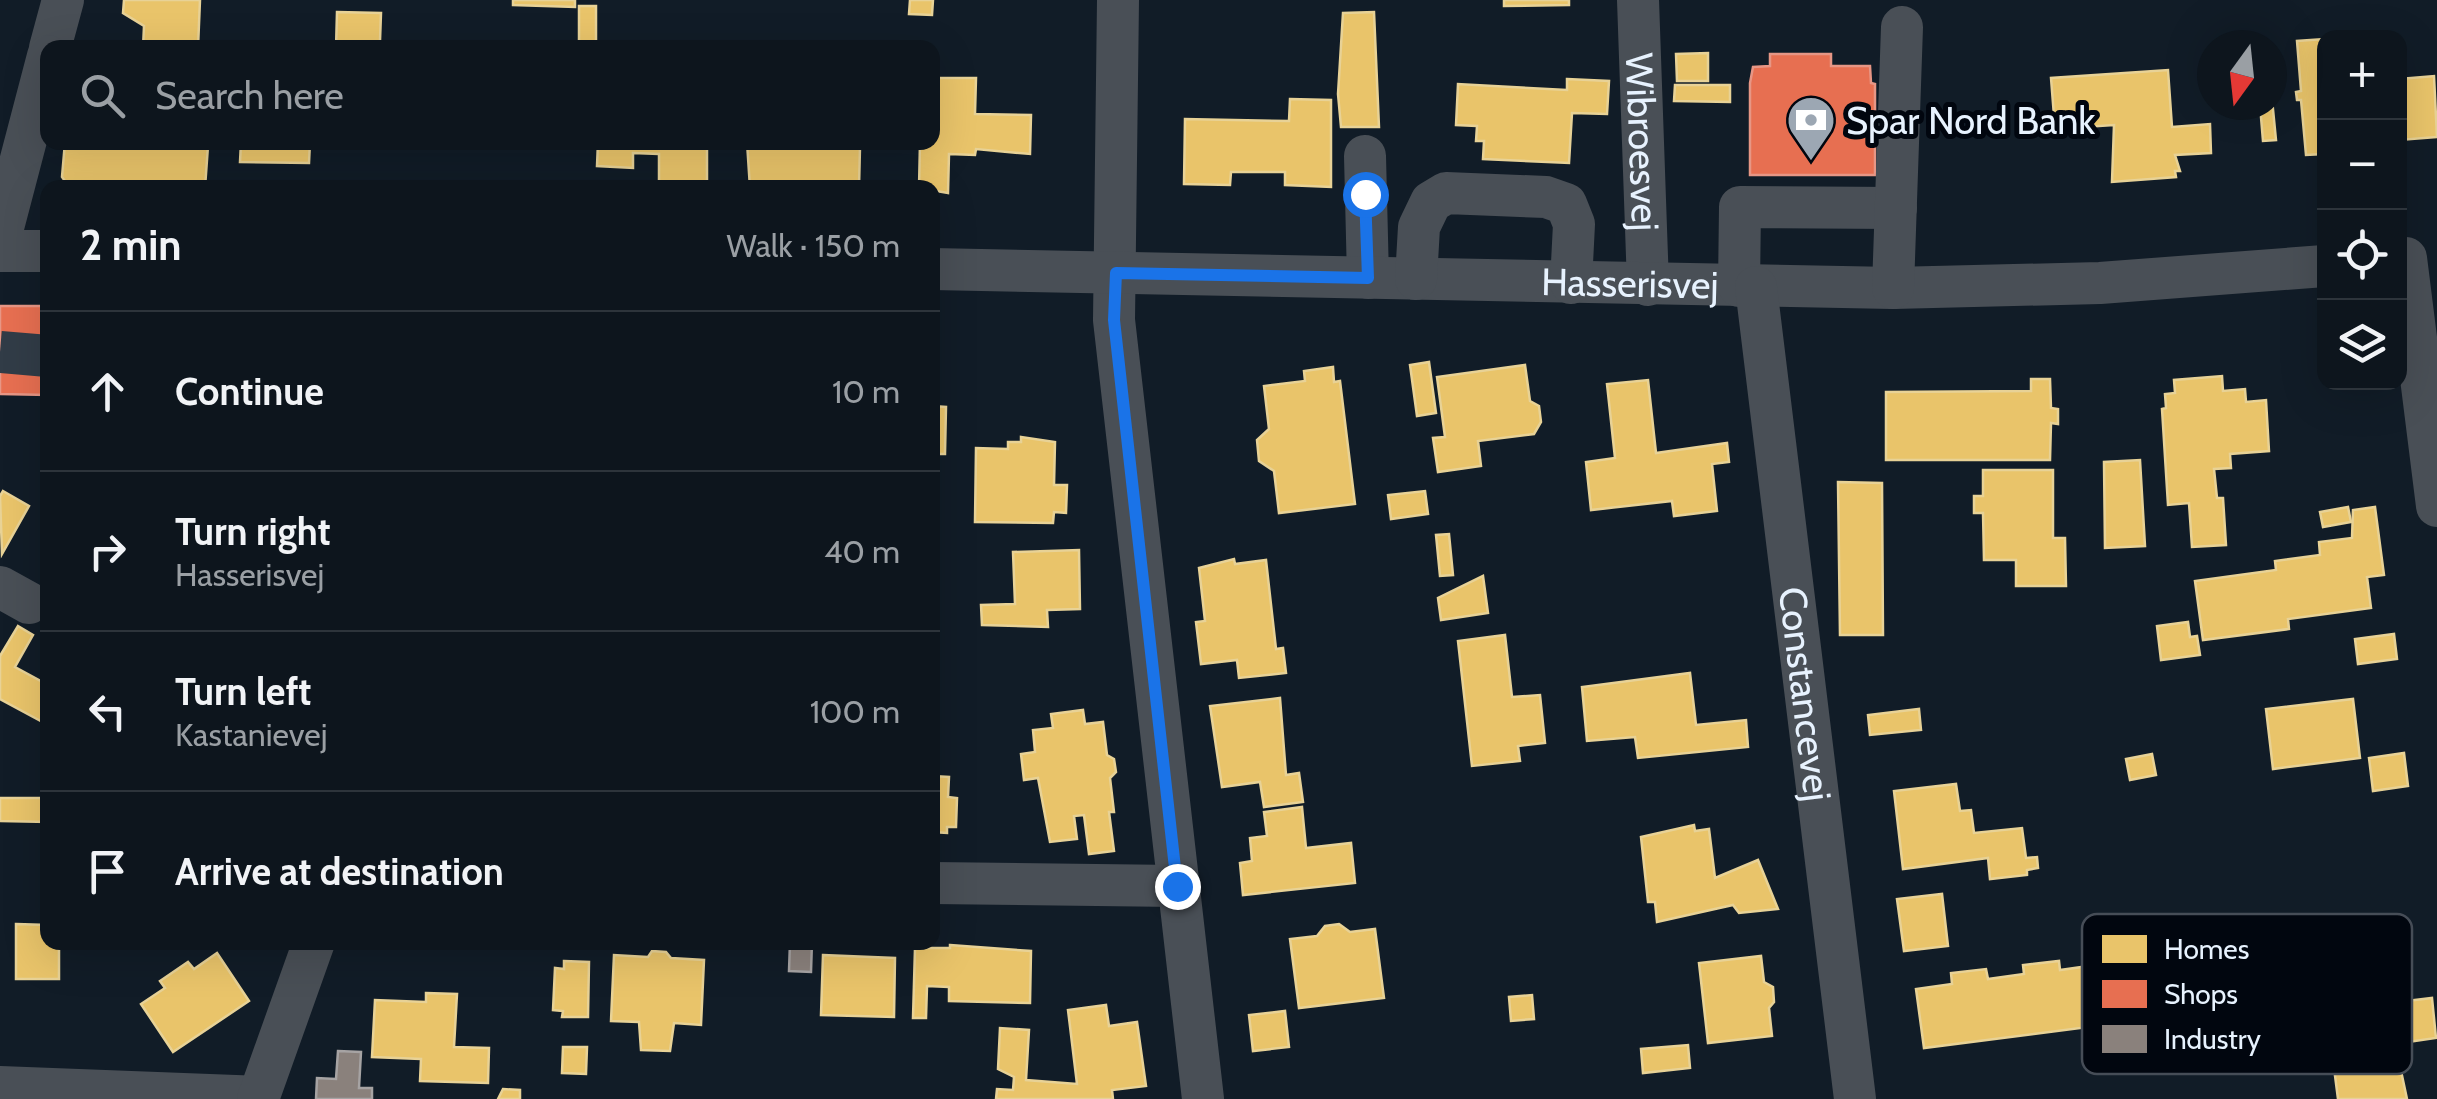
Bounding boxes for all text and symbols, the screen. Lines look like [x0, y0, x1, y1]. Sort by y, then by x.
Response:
north arrow [2197, 30, 2287, 120]
map controls [2317, 30, 2407, 390]
button: + [2317, 30, 2407, 120]
search box [40, 40, 940, 150]
street label: Wibroesvej [1616, 52, 1670, 232]
icon: search [75, 68, 130, 123]
text: Search here [155, 72, 344, 119]
bank icon: Spar Nord Bank [1785, 94, 1837, 162]
place label: Spar Nord Bank [1846, 97, 2095, 144]
button: − [2317, 120, 2407, 210]
route start [1343, 172, 1389, 218]
button: locate [2317, 210, 2407, 300]
text: 2 min [80, 219, 181, 271]
text: Walk · 150 m [726, 226, 900, 265]
street label: Hasserisvej [1541, 258, 1719, 308]
button: layers [2317, 300, 2407, 390]
icon: ahead [80, 364, 135, 419]
text: Continue [175, 368, 324, 415]
text: 10 m [832, 372, 900, 411]
text: Turn right [175, 508, 331, 555]
icon: right [80, 524, 135, 579]
text: 40 m [824, 532, 900, 571]
text: Hasserisvej [175, 555, 324, 594]
street label: Constancevej [1769, 584, 1842, 804]
text: Turn left [175, 668, 311, 715]
icon: left [80, 684, 135, 739]
text: 100 m [810, 692, 900, 731]
text: Kastanievej [175, 715, 327, 754]
icon: arrive [80, 844, 135, 899]
text: Arrive at destination [175, 848, 504, 895]
route end [1155, 864, 1201, 910]
legend [2082, 914, 2412, 1074]
text: Homes [2164, 932, 2249, 966]
text: Shops [2164, 977, 2238, 1011]
text: Industry [2164, 1022, 2261, 1056]

